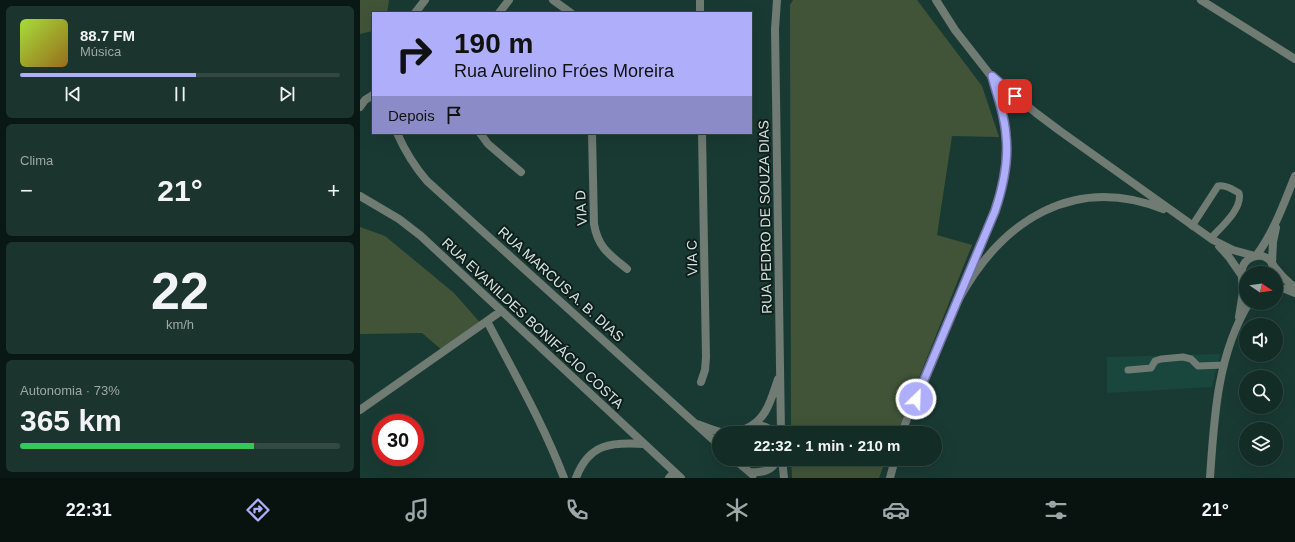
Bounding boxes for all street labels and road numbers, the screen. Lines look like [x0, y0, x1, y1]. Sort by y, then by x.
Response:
street label: RUA PEDRO DE SOUZA DIAS [755, 120, 775, 314]
street label: VIA D [572, 190, 590, 226]
street label: RUA MARCUS A. B. DIAS [495, 223, 627, 345]
street label: RUA EVANILDES BONIFÁCIO COSTA [439, 235, 628, 412]
street label: VIA C [684, 240, 700, 276]

